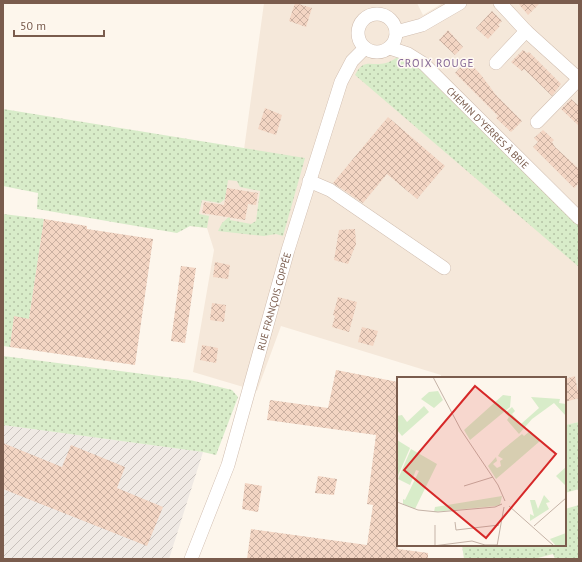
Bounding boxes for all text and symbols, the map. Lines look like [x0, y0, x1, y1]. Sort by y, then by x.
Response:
scale bar [14, 12, 104, 38]
text: 50 m [20, 18, 46, 33]
district label: CROIX ROUGE [398, 56, 474, 70]
street label: CHEMIN D'YERRES À BRIE [444, 84, 532, 172]
street label: RUE FRANÇOIS COPPÉE [254, 251, 294, 352]
inset map [397, 377, 566, 546]

